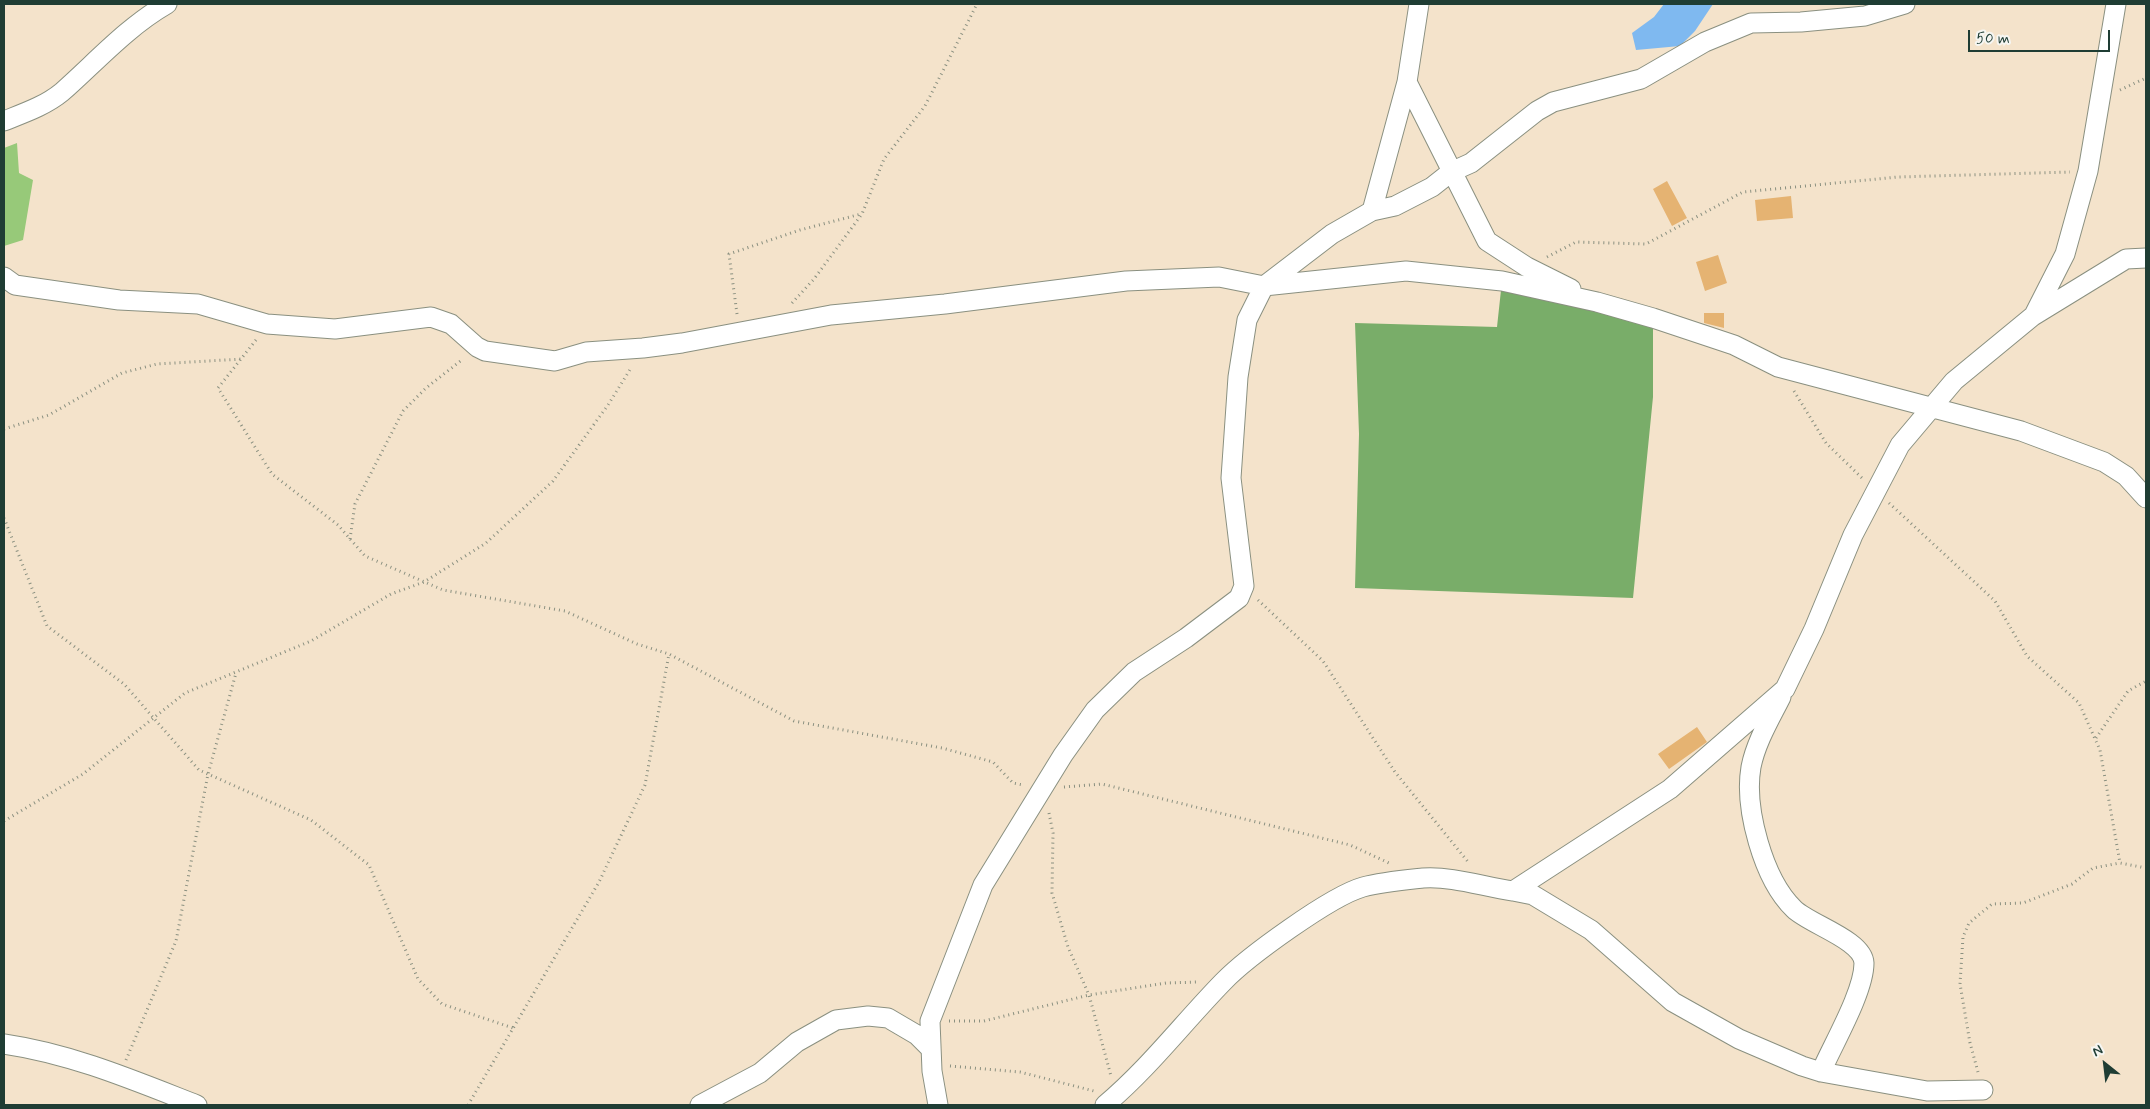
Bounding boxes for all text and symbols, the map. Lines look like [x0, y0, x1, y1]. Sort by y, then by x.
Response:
scale bar [1970, 20, 2112, 52]
text: 50 m [1976, 29, 2010, 49]
north arrow [2080, 1039, 2130, 1089]
text: N [2089, 1041, 2106, 1061]

